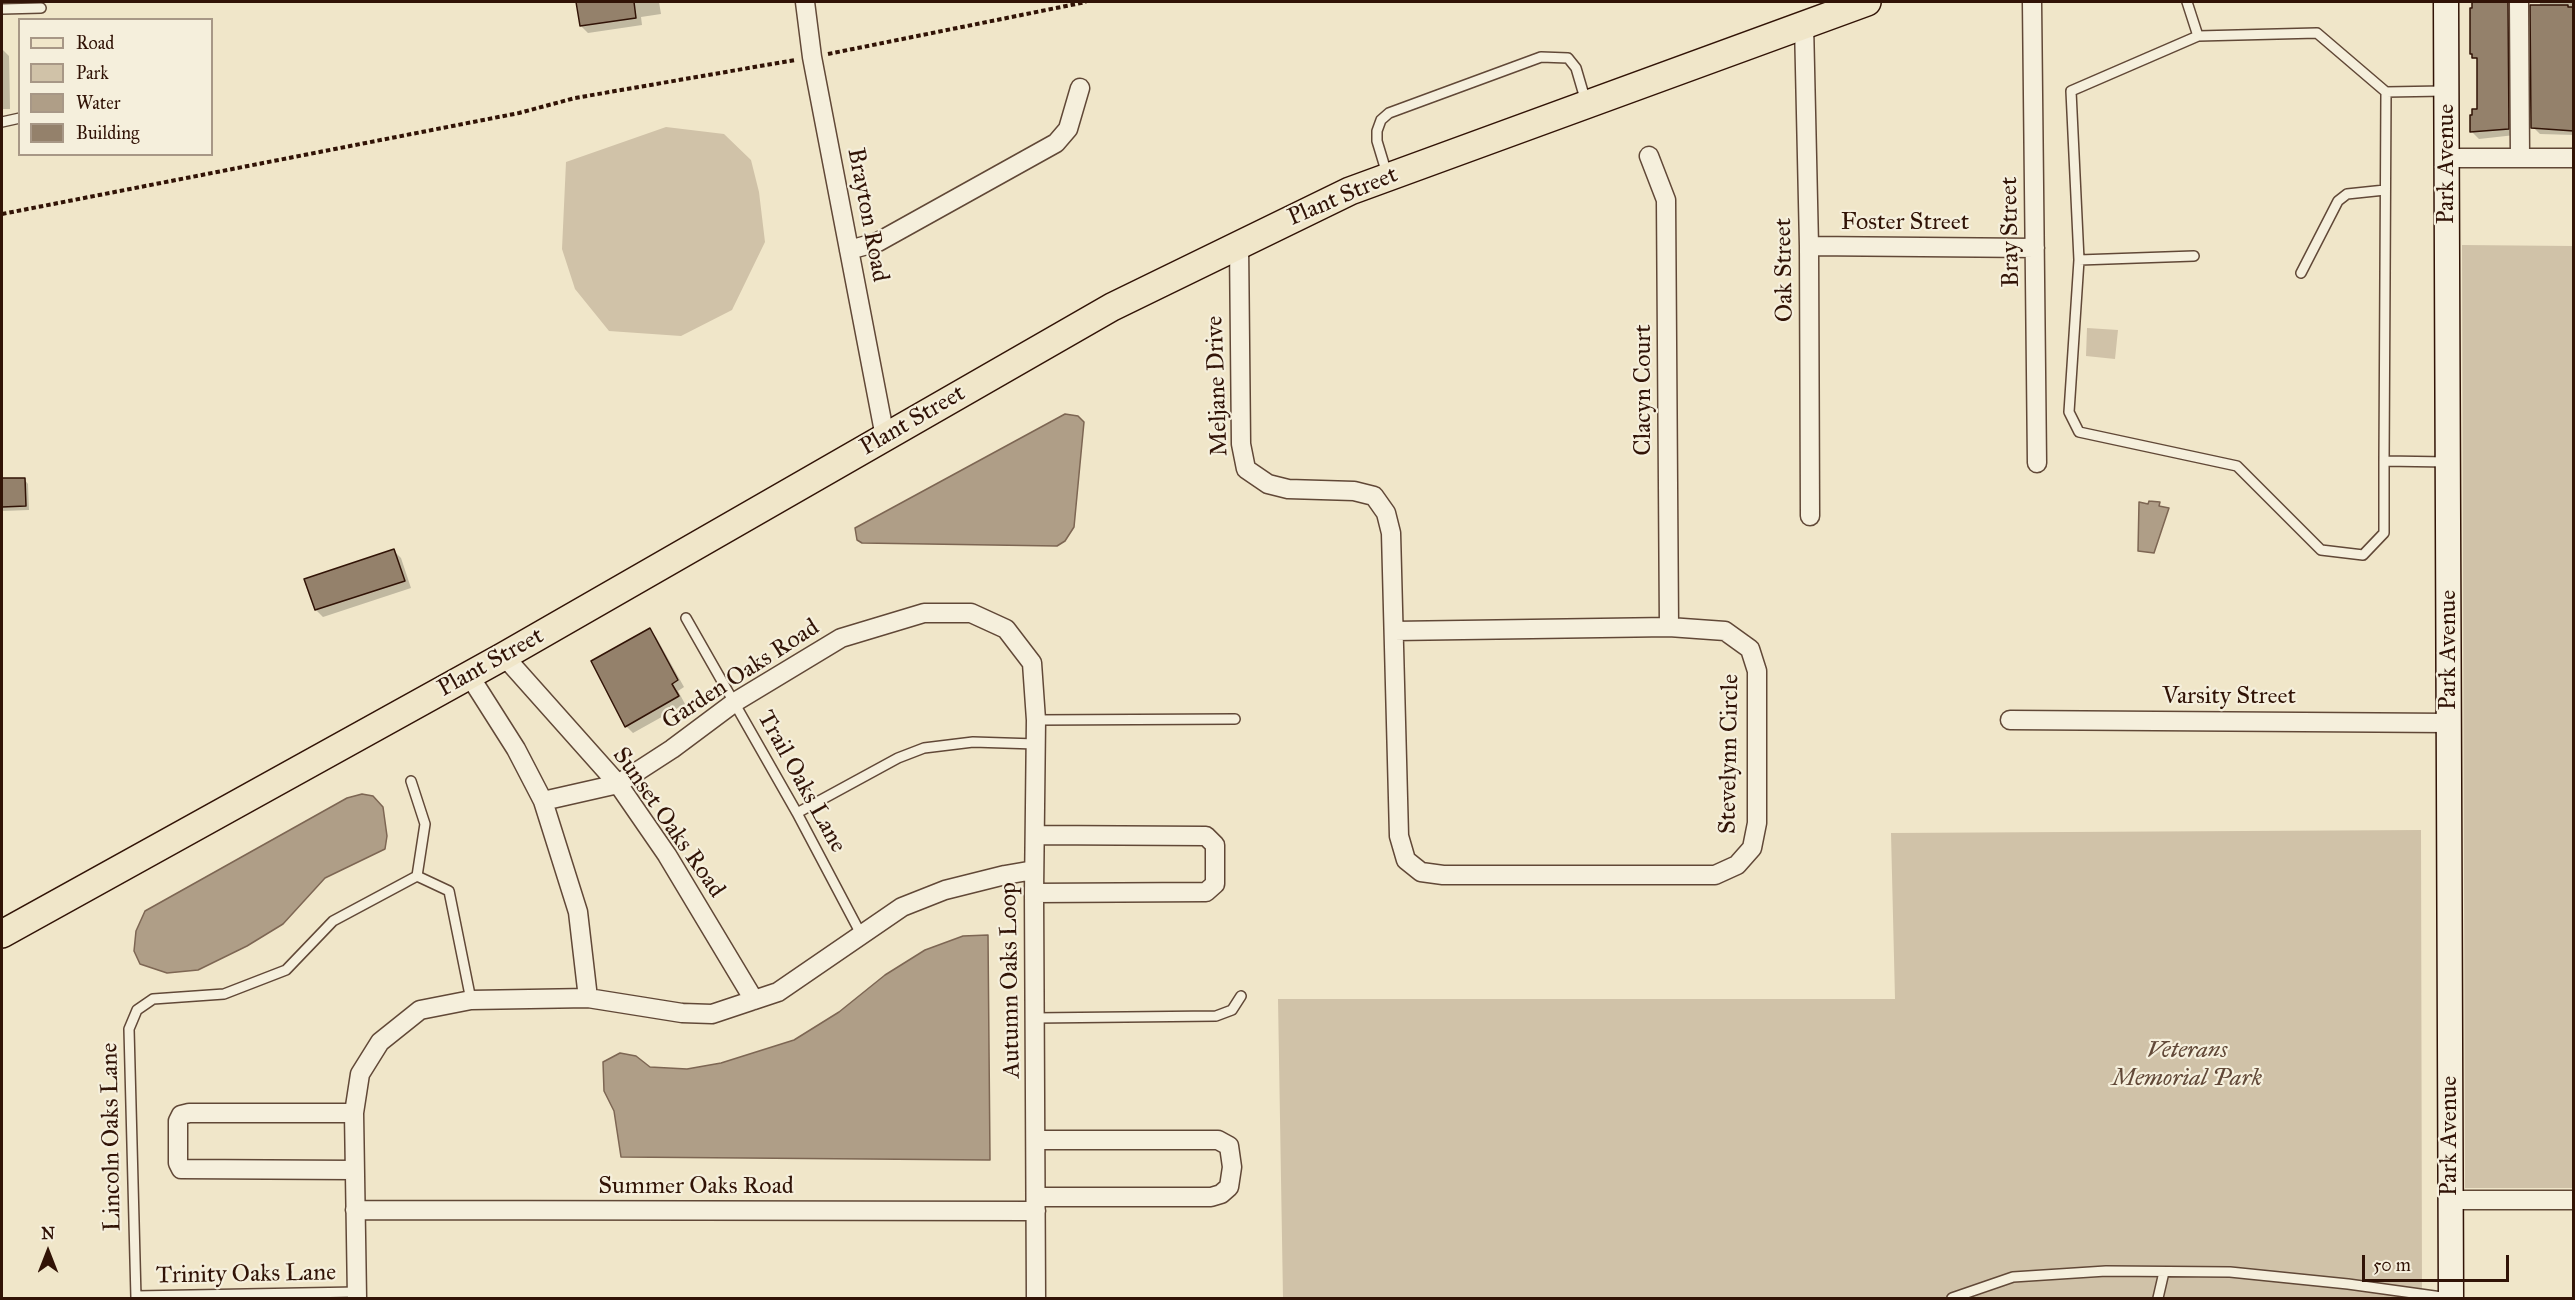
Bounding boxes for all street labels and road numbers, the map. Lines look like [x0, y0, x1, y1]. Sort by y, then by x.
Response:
street label: Park Avenue [2433, 104, 2461, 224]
street label: Brayton Road [840, 146, 894, 284]
street label: Plant Street [1284, 161, 1402, 233]
street label: Bray Street [1996, 176, 2026, 288]
street label: Foster Street [1841, 209, 1969, 237]
street label: Oak Street [1770, 218, 1800, 322]
street label: Meljane Drive [1201, 315, 1235, 457]
street label: Clacyn Court [1630, 324, 1658, 456]
street label: Plant Street [855, 379, 971, 463]
street label: Park Avenue [2435, 590, 2463, 710]
street label: Garden Oaks Road [657, 614, 825, 736]
street label: Plant Street [433, 622, 549, 704]
street label: Stevelynn Circle [1714, 674, 1746, 834]
street label: Varsity Street [2162, 683, 2296, 711]
street label: Trail Oaks Lane [750, 706, 852, 858]
street label: Sunset Oaks Road [606, 742, 730, 904]
street label: Autumn Oaks Loop [995, 882, 1027, 1078]
street label: Lincoln Oaks Lane [96, 1042, 128, 1232]
street label: Park Avenue [2436, 1076, 2464, 1196]
street label: Summer Oaks Road [598, 1173, 794, 1201]
street label: Trinity Oaks Lane [156, 1259, 336, 1291]

